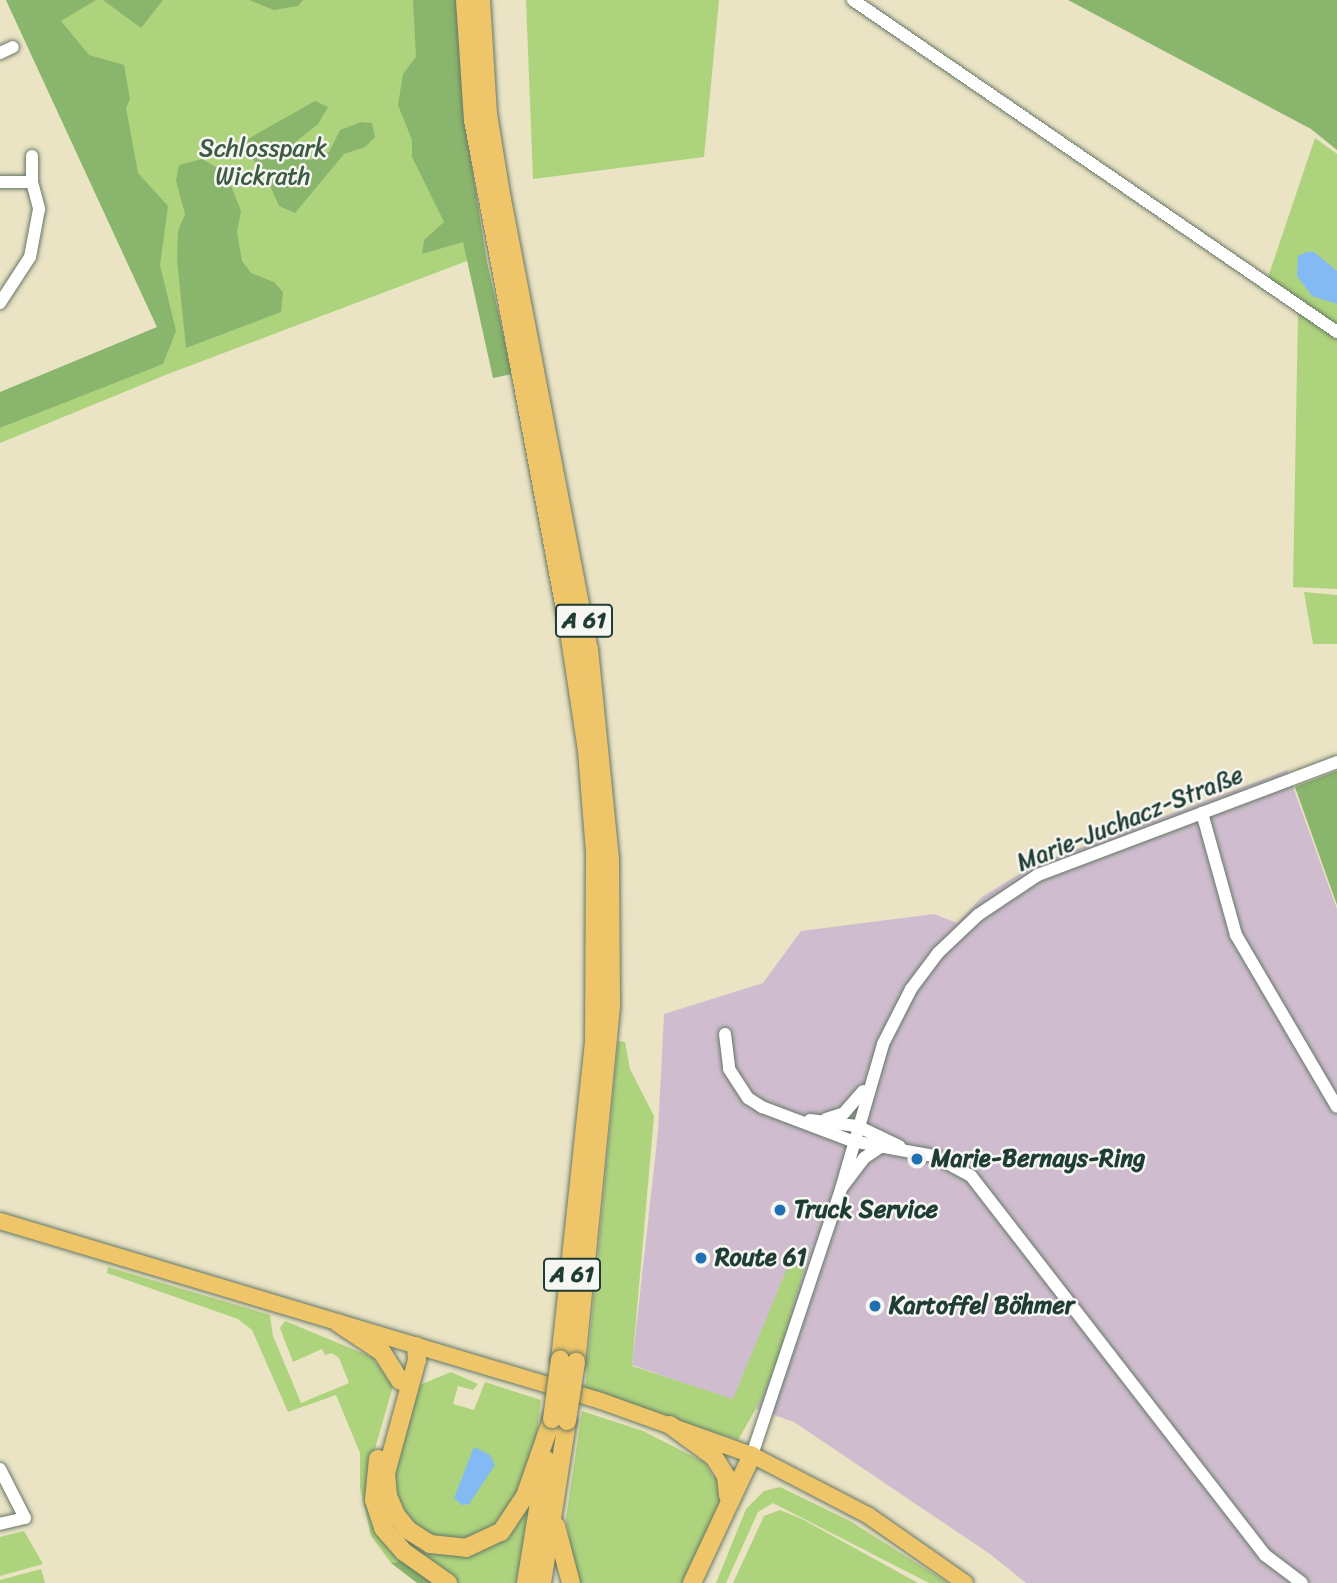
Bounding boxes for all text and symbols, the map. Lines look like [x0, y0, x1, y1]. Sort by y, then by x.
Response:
park label: Schlosspark Wickrath [199, 135, 327, 191]
road number: A 61 [554, 601, 614, 640]
street label: Marie-Juchacz-Straße [1013, 760, 1247, 878]
place label: Marie-Bernays-Ring [931, 1145, 1145, 1173]
marker: Marie-Bernays-Ring [909, 1151, 925, 1167]
place label: Truck Service [794, 1196, 937, 1224]
marker: Truck Service [772, 1202, 788, 1218]
place label: Route 61 [715, 1244, 807, 1272]
marker: Route 61 [693, 1250, 709, 1266]
road number: A 61 [542, 1256, 602, 1294]
place label: Kartoffel Böhmer [889, 1292, 1075, 1320]
marker: Kartoffel Böhmer [867, 1298, 883, 1314]

